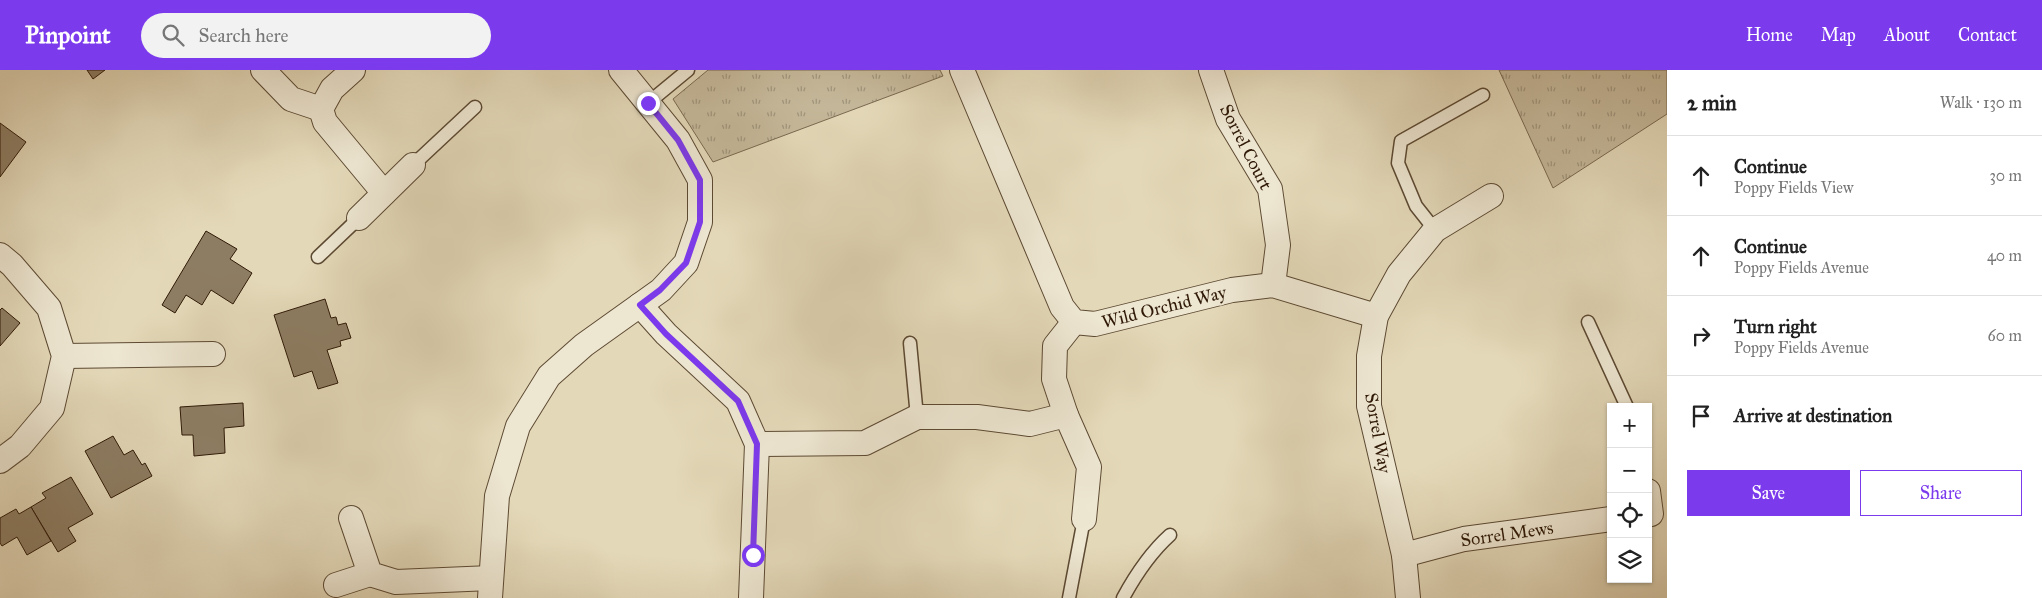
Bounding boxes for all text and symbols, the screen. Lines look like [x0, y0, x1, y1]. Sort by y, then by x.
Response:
search box [141, 13, 491, 58]
text: Pinpoint [25, 20, 111, 50]
icon: search [159, 21, 187, 49]
text: Search here [199, 24, 289, 47]
text: Home [1746, 24, 1793, 46]
text: Map [1821, 24, 1856, 46]
text: About [1884, 24, 1930, 46]
text: Contact [1958, 24, 2017, 46]
text: 2 min [1687, 90, 1737, 116]
route end [637, 92, 660, 115]
text: Walk · 130 m [1940, 93, 2022, 112]
street label: Sorrel Court [1215, 100, 1277, 194]
text: Continue [1734, 155, 1807, 178]
icon: ahead [1687, 162, 1715, 190]
text: 30 m [1989, 166, 2022, 185]
text: Poppy Fields View [1734, 178, 1853, 197]
text: Continue [1734, 235, 1807, 258]
icon: ahead [1687, 242, 1715, 270]
text: 40 m [1987, 246, 2022, 265]
text: Poppy Fields Avenue [1734, 258, 1869, 277]
street label: Wild Orchid Way [1099, 281, 1229, 333]
text: Turn right [1734, 315, 1817, 338]
icon: right [1687, 322, 1715, 350]
text: 60 m [1988, 326, 2022, 345]
text: Poppy Fields Avenue [1734, 338, 1869, 357]
street label: Sorrel Way [1360, 391, 1396, 475]
icon: arrive [1687, 402, 1715, 430]
map controls [1607, 403, 1652, 583]
button: + [1607, 403, 1652, 448]
text: Arrive at destination [1734, 404, 1892, 427]
button: − [1607, 448, 1652, 493]
button: Save [1687, 470, 1850, 516]
button: Share [1860, 470, 2022, 516]
button: locate [1607, 493, 1652, 538]
street label: Sorrel Mews [1459, 517, 1555, 551]
button: layers [1607, 538, 1652, 583]
route start [742, 544, 765, 567]

